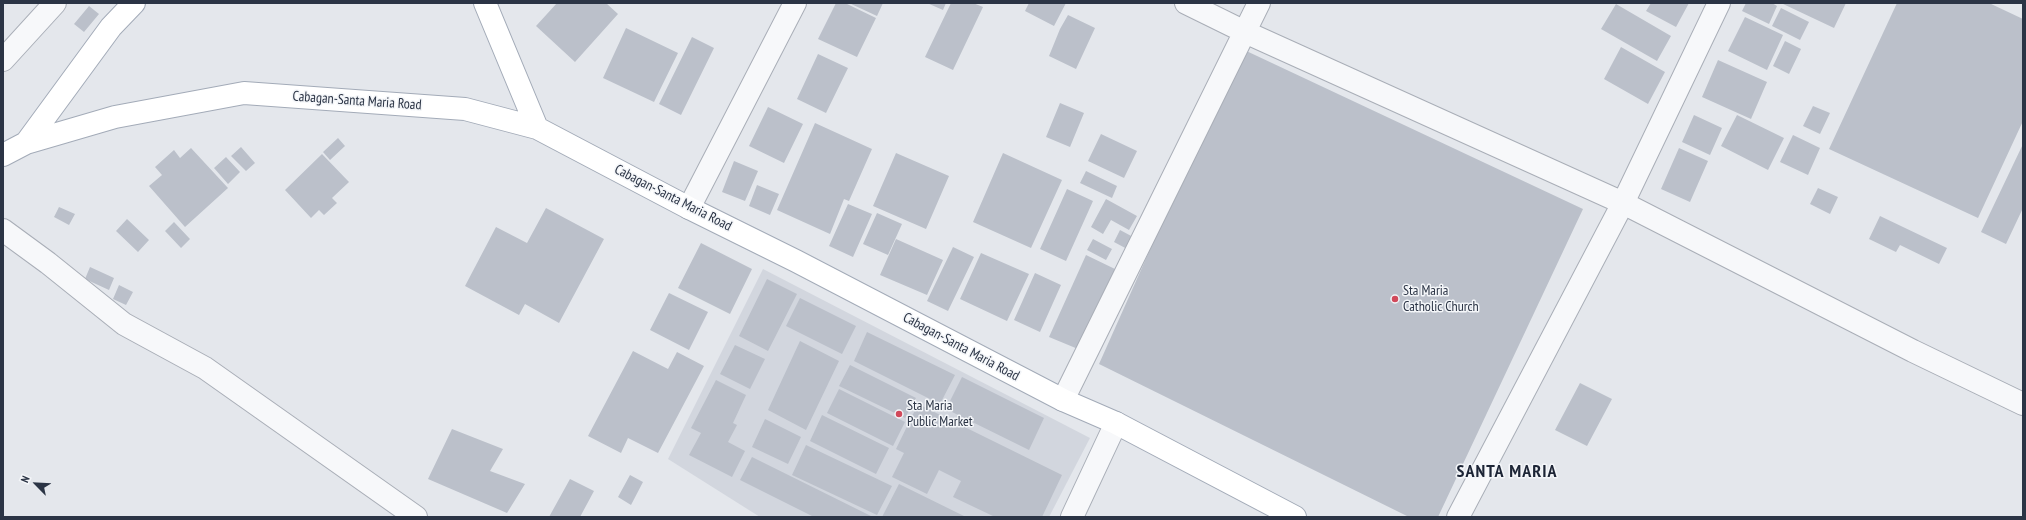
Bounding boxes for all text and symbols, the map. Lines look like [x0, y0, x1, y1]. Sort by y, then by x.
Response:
street label: Cabagan-Santa Maria Road [292, 88, 422, 114]
street label: Cabagan-Santa Maria Road [612, 161, 734, 235]
place label: Sta Maria Catholic Church [1403, 283, 1479, 316]
marker: Sta Maria Catholic Church [1390, 294, 1400, 304]
street label: Cabagan-Santa Maria Road [900, 309, 1022, 385]
place label: Sta Maria Public Market [907, 398, 973, 430]
marker: Sta Maria Public Market [894, 409, 904, 419]
district label: SANTA MARIA [1456, 461, 1558, 483]
north arrow [16, 464, 56, 504]
text: N [17, 474, 33, 485]

